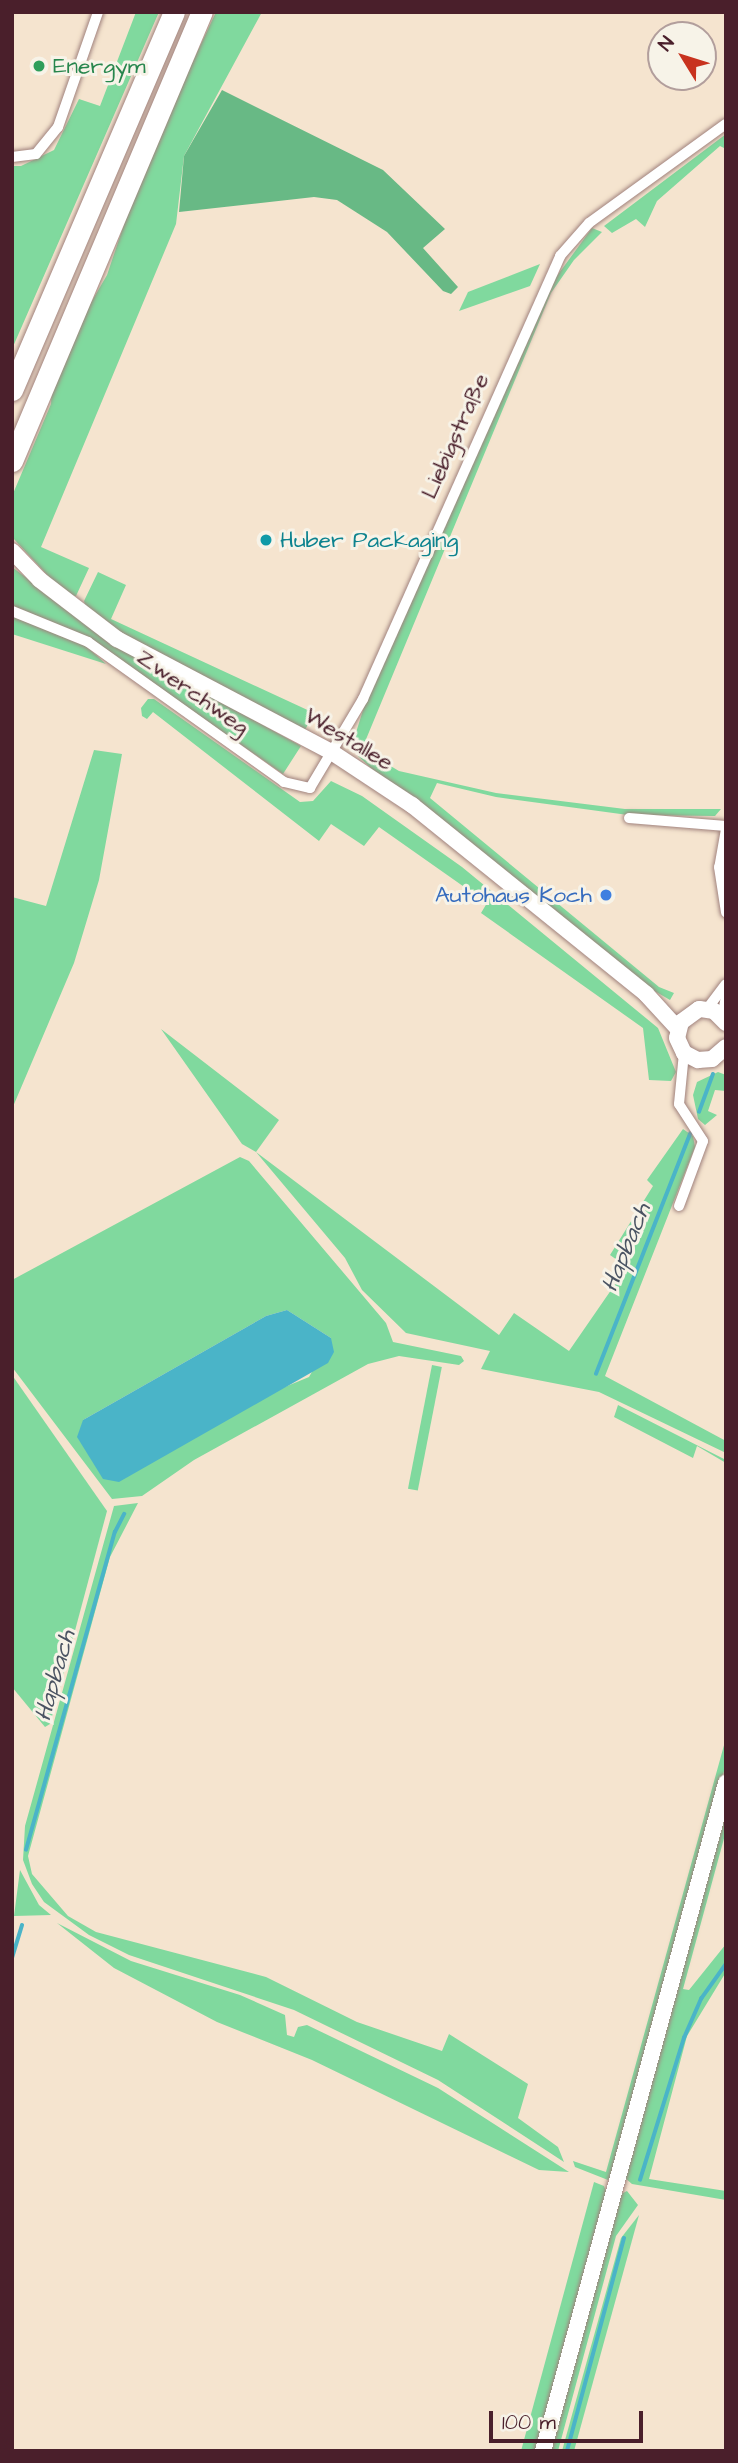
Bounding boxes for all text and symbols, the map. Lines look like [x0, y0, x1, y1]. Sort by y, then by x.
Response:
north arrow [647, 21, 717, 91]
text: N [652, 31, 681, 57]
place label: Energym [53, 52, 146, 80]
marker: Energym [31, 58, 47, 74]
street label: Liebigstraße [415, 369, 495, 503]
place label: Huber Packaging [280, 526, 458, 554]
marker: Huber Packaging [258, 532, 274, 548]
street label: Zwerchweg [132, 643, 254, 741]
street label: Westallee [300, 702, 398, 776]
place label: Autohaus Koch [435, 881, 592, 909]
marker: Autohaus Koch [598, 887, 614, 903]
water label: Hapbach [596, 1200, 658, 1296]
water label: Hapbach [29, 1627, 83, 1725]
scale bar [493, 2396, 647, 2440]
text: 100 m [502, 2408, 556, 2437]

